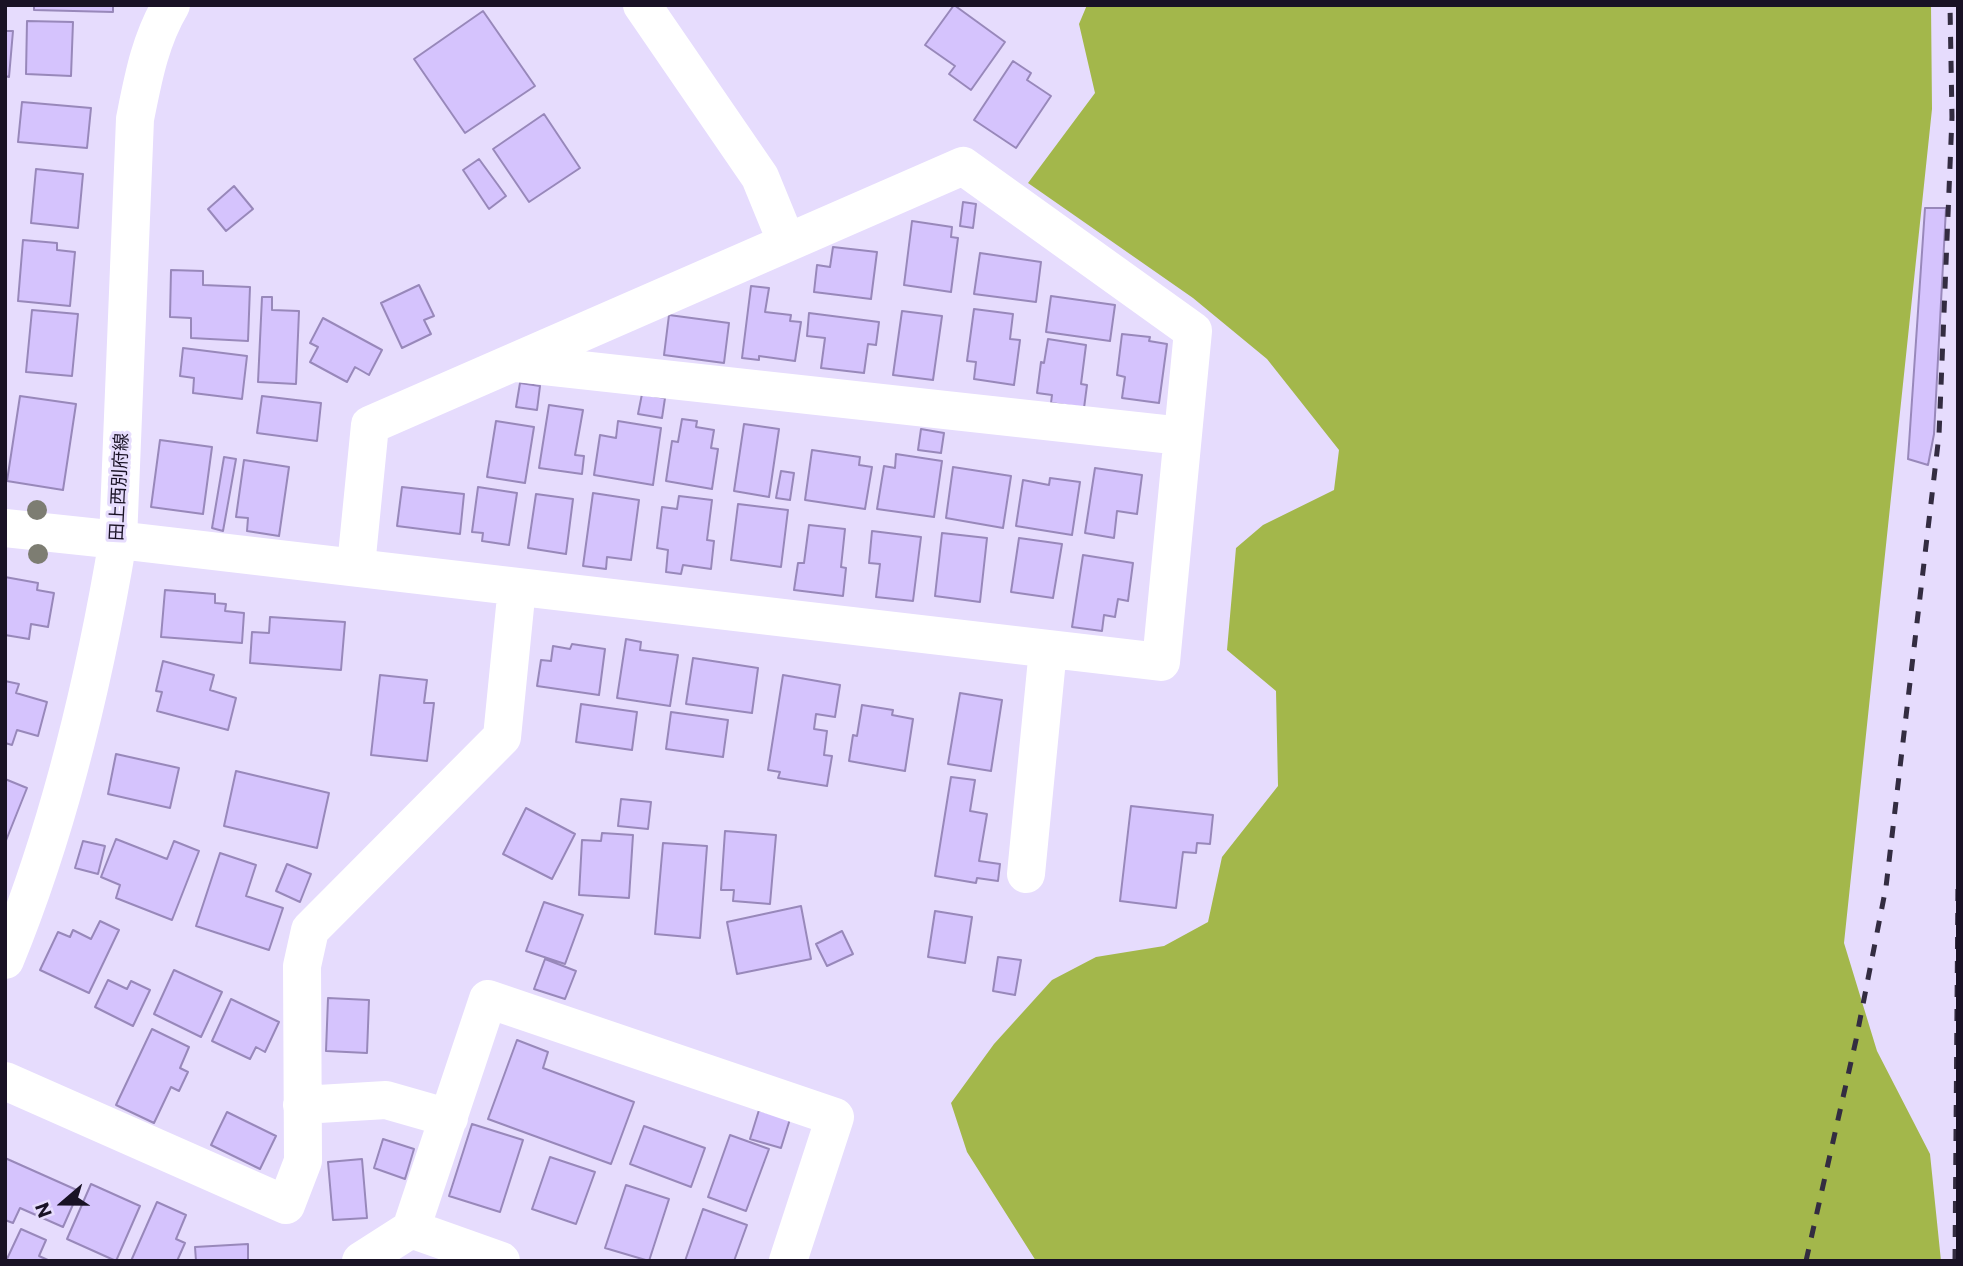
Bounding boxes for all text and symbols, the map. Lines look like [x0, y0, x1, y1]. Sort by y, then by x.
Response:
street label: 田上西別府線 [105, 433, 133, 541]
north arrow [28, 1168, 98, 1238]
text: N [30, 1200, 56, 1221]

